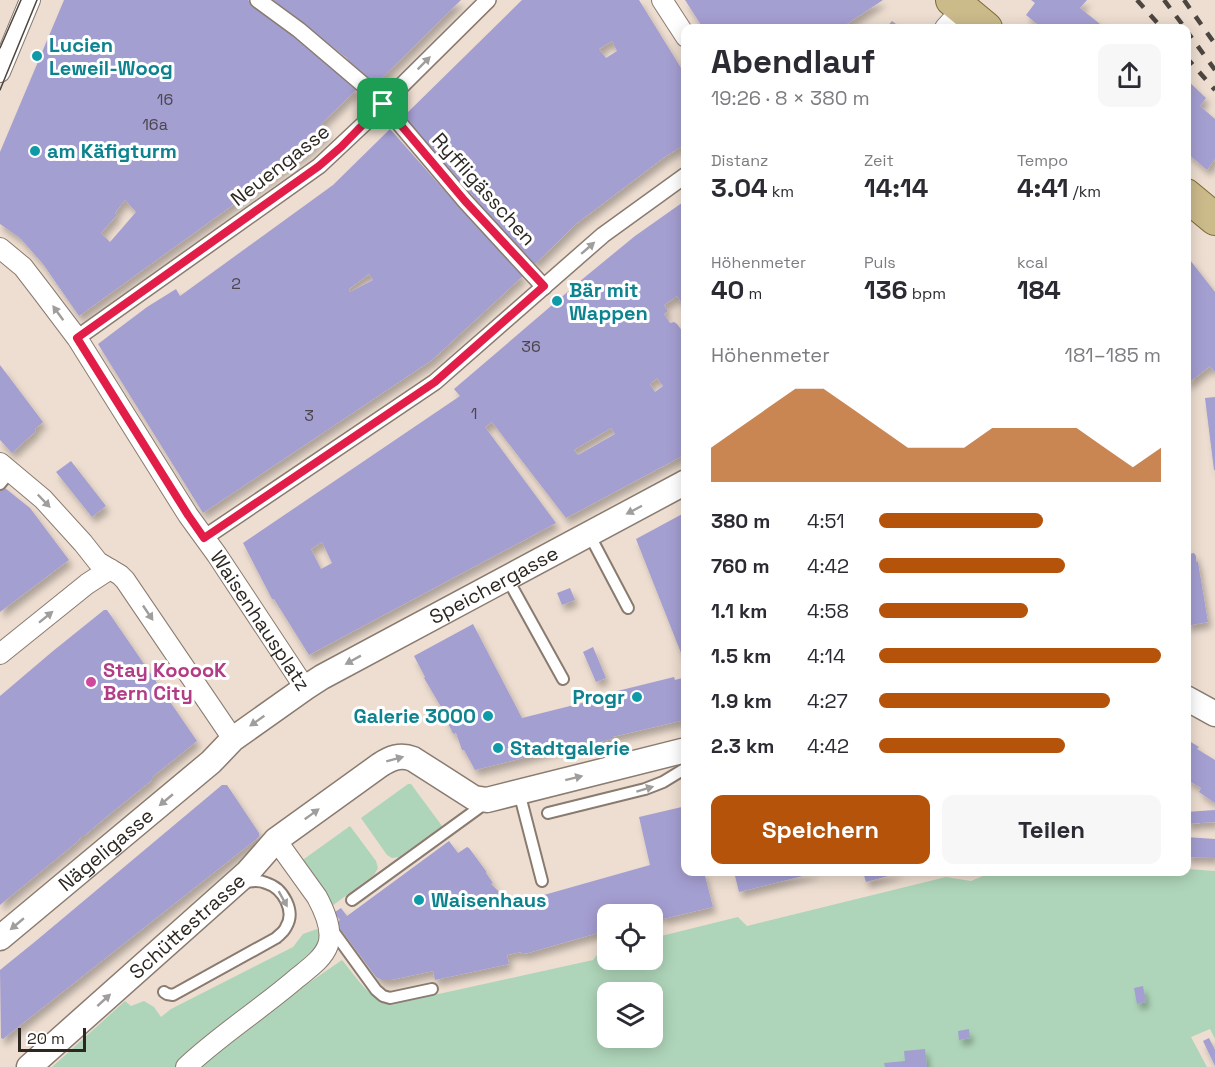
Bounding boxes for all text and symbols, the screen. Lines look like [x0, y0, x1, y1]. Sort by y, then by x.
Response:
place label: Lucien Leweil-Woog [49, 32, 173, 81]
text: Abendlauf [711, 41, 876, 83]
button: share [1098, 44, 1161, 107]
marker: Lucien Leweil-Woog [30, 49, 44, 63]
one-way arrow [417, 56, 432, 70]
pin [357, 78, 408, 129]
text: 19:26 · 8 × 380 m [711, 85, 870, 111]
icon: arrive [366, 87, 399, 120]
house number: 16 [157, 89, 173, 110]
house number: 16a [142, 114, 168, 135]
street label: Neuengasse [225, 118, 335, 212]
street label: Ryffligässchen [426, 127, 542, 251]
place label: am Käfigturm [47, 138, 177, 164]
marker: am Käfigturm [28, 144, 42, 158]
text: Distanz [711, 150, 768, 171]
text: Zeit [864, 150, 894, 171]
text: Tempo [1017, 150, 1068, 171]
text: 3.04 [711, 171, 768, 205]
text: 14:14 [864, 171, 928, 205]
text: 4:41 [1017, 171, 1069, 205]
text: km [768, 181, 794, 202]
text: /km [1069, 181, 1101, 202]
one-way arrow [580, 242, 595, 255]
text: Höhenmeter [711, 252, 806, 273]
text: Puls [864, 252, 896, 273]
text: kcal [1017, 252, 1048, 273]
house number: 2 [231, 273, 241, 294]
text: 40 [711, 273, 744, 307]
text: 136 [864, 273, 908, 307]
text: 184 [1017, 273, 1061, 307]
place label: Bär mit Wappen [569, 277, 648, 326]
text: m [744, 283, 762, 304]
text: bpm [908, 283, 946, 304]
marker: Bär mit Wappen [550, 294, 564, 308]
one-way arrow [52, 305, 64, 321]
house number: 36 [521, 336, 541, 357]
text: Höhenmeter [711, 342, 830, 368]
text: 181–185 m [1065, 342, 1161, 368]
house number: 1 [471, 403, 477, 424]
house number: 3 [304, 405, 314, 426]
one-way arrow [37, 493, 51, 507]
one-way arrow [625, 505, 642, 515]
text: 380 m [711, 508, 770, 534]
text: 4:51 [807, 508, 845, 534]
street label: Speichergasse [425, 540, 563, 630]
street label: Waisenhausplatz [205, 545, 316, 696]
text: 760 m [711, 553, 769, 579]
text: 4:42 [807, 553, 849, 579]
text: 1.1 km [711, 598, 767, 624]
text: 4:58 [807, 598, 849, 624]
one-way arrow [142, 605, 153, 621]
one-way arrow [38, 611, 54, 624]
text: 1.5 km [711, 643, 771, 669]
text: 4:14 [807, 643, 845, 669]
one-way arrow [344, 655, 361, 665]
place label: Stay KooooK Bern City [103, 657, 227, 706]
marker: Stay KooooK Bern City [84, 675, 98, 689]
place label: Progr [572, 684, 625, 710]
text: 1.9 km [711, 688, 772, 714]
text: 4:27 [807, 688, 848, 714]
marker: Progr [630, 690, 644, 704]
place label: Galerie 3000 [353, 703, 476, 729]
marker: Galerie 3000 [481, 709, 495, 723]
one-way arrow [249, 715, 265, 727]
text: 2.3 km [711, 733, 774, 759]
text: 4:42 [807, 733, 849, 759]
place label: Stadtgalerie [510, 735, 630, 761]
marker: Stadtgalerie [491, 741, 505, 755]
one-way arrow [386, 754, 404, 764]
one-way arrow [565, 773, 583, 783]
one-way arrow [636, 784, 654, 793]
one-way arrow [159, 793, 174, 805]
button: Speichern [711, 795, 930, 864]
button: Teilen [942, 795, 1161, 864]
street label: Nägeligasse [53, 802, 159, 897]
one-way arrow [303, 808, 319, 820]
street label: Schüttestrasse [124, 867, 251, 985]
place label: Waisenhaus [431, 887, 546, 913]
one-way arrow [278, 891, 288, 908]
marker: Waisenhaus [412, 893, 426, 907]
map controls [597, 904, 663, 1048]
button: locate [597, 904, 663, 970]
one-way arrow [9, 918, 25, 931]
button: layers [597, 982, 663, 1048]
one-way arrow [96, 994, 111, 1007]
scale bar [18, 1025, 86, 1052]
text: 20 m [27, 1028, 65, 1049]

